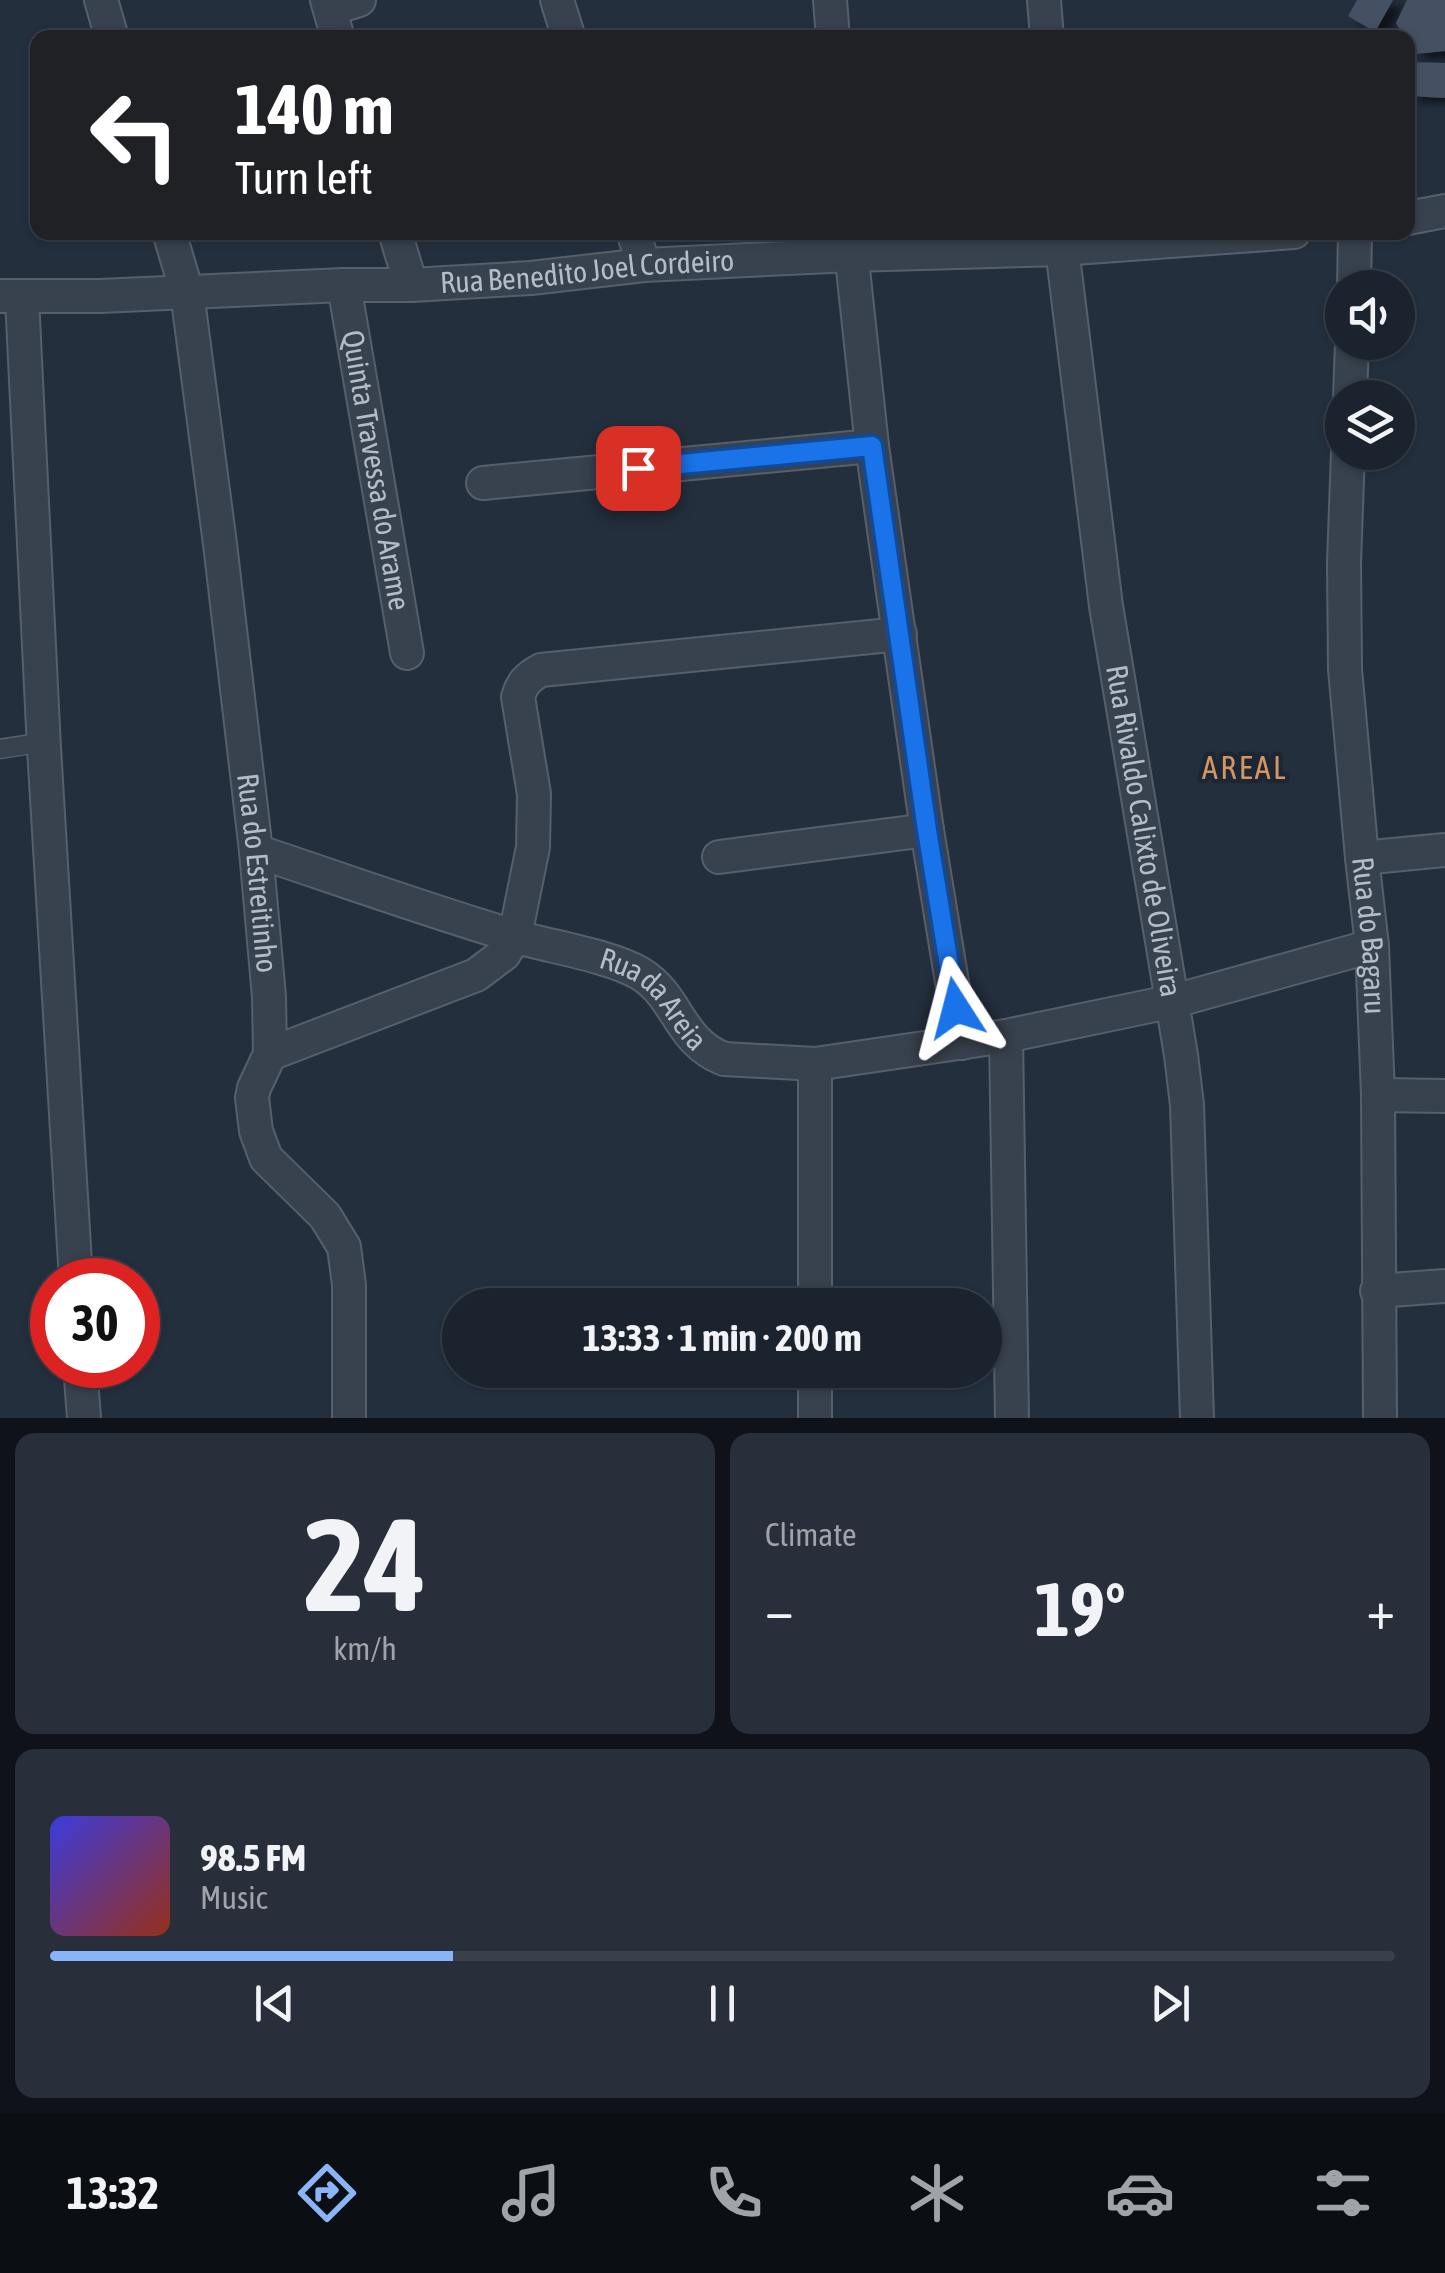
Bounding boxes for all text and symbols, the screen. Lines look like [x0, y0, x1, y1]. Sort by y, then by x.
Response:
text: 140 m [235, 69, 394, 149]
icon: left [70, 70, 200, 200]
text: Turn left [235, 152, 373, 204]
street label: Rua Benedito Joel Cordeiro [439, 243, 735, 299]
map controls [1325, 270, 1415, 470]
button: sound [1325, 270, 1415, 360]
street label: Quinta Travessa do Arame [336, 328, 417, 613]
button: layers [1325, 380, 1415, 470]
pin [596, 426, 681, 511]
icon: arrive [611, 441, 666, 496]
street label: Rua Rivaldo Calixto de Oliveira [1100, 662, 1189, 999]
district label: AREAL [1202, 749, 1288, 786]
street label: Rua do Estreitinho [231, 771, 285, 974]
street label: Rua do Bagaru [1346, 855, 1393, 1015]
street label: Rua da Areia [596, 941, 714, 1057]
position arrow [904, 956, 1008, 1060]
speed limit sign: 30 [30, 1258, 160, 1388]
text: 13:33 · 1 min · 200 m [582, 1316, 862, 1359]
text: 24 [304, 1490, 426, 1639]
text: Climate [765, 1516, 857, 1553]
text: 19° [1034, 1566, 1126, 1652]
text: − [765, 1578, 794, 1641]
text: + [1366, 1578, 1395, 1641]
text: km/h [333, 1630, 397, 1667]
text: 98.5 FM [200, 1836, 306, 1879]
text: Music [200, 1879, 267, 1916]
icon: previous [247, 1976, 302, 2031]
icon: pause [695, 1976, 750, 2031]
icon: next [1143, 1976, 1198, 2031]
icon: directions [292, 2158, 362, 2228]
icon: music [496, 2158, 566, 2228]
icon: phone [699, 2158, 769, 2228]
icon: climate [902, 2158, 972, 2228]
icon: car [1105, 2158, 1175, 2228]
icon: filters [1308, 2158, 1378, 2228]
text: 13:32 [67, 2167, 159, 2219]

